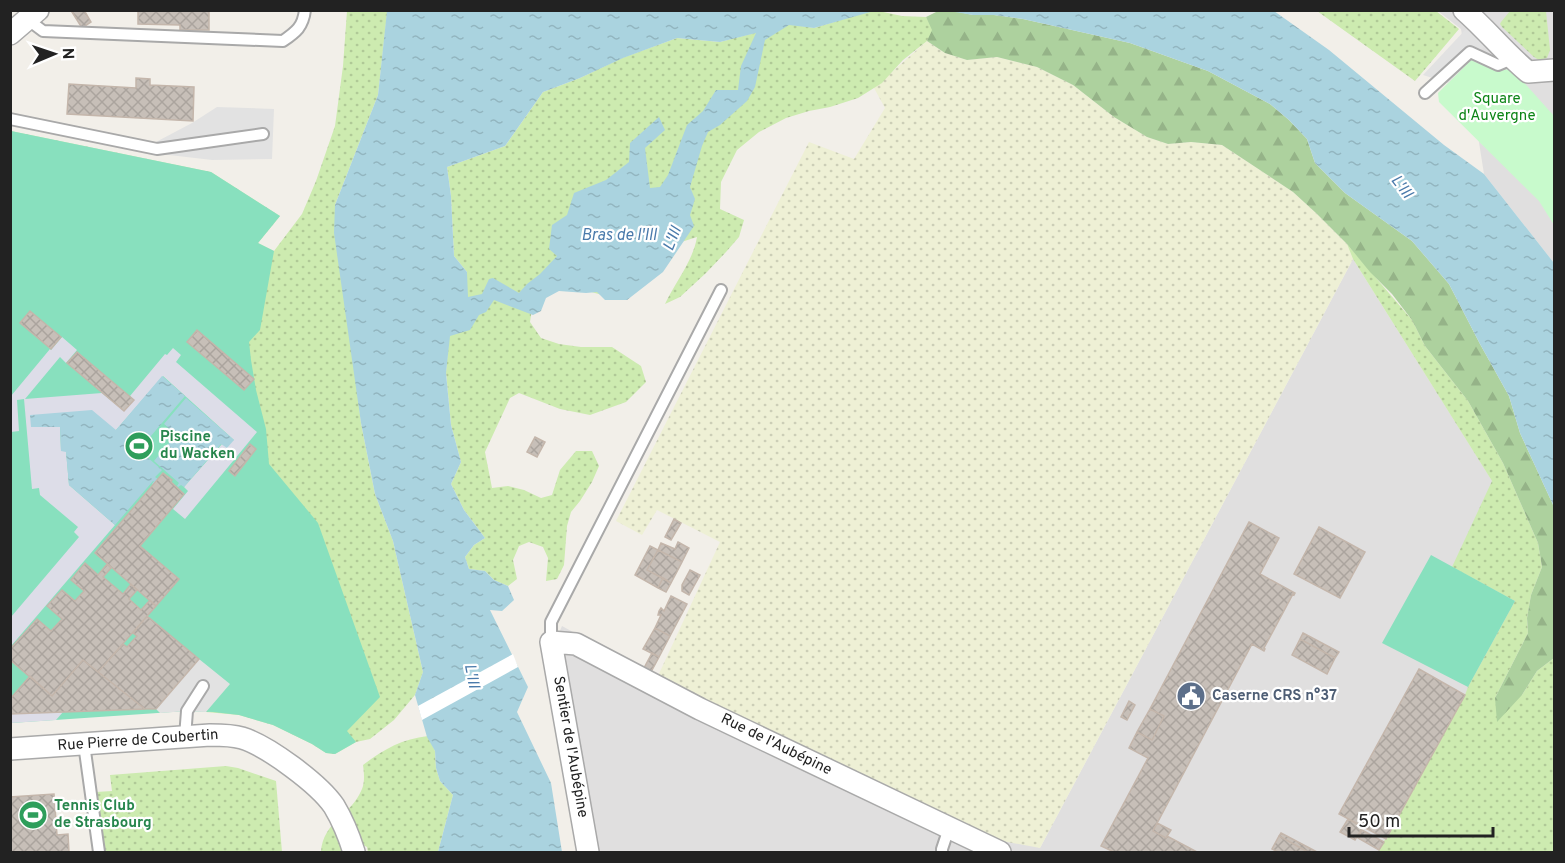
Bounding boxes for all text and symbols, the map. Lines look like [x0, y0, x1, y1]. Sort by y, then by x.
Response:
north arrow [24, 24, 84, 84]
text: N [57, 47, 77, 60]
park label: Square d'Auvergne [1459, 90, 1535, 126]
water label: L'Ill [1386, 171, 1417, 204]
water label: L'Ill [659, 223, 687, 254]
water label: Bras de l'Ill [581, 226, 658, 246]
place label: Piscine du Wacken [160, 428, 235, 464]
sports icon: Piscine du Wacken [123, 430, 155, 462]
water label: L'Ill [459, 662, 483, 691]
street label: Sentier de l'Aubépine [548, 675, 592, 819]
public building icon: Caserne CRS n°37 [1175, 680, 1207, 712]
place label: Caserne CRS n°37 [1212, 687, 1337, 706]
street label: Rue de l'Aubépine [717, 710, 835, 780]
street label: Rue Pierre de Coubertin [57, 726, 219, 756]
place label: Tennis Club de Strasbourg [54, 797, 152, 833]
sports icon: Tennis Club de Strasbourg [17, 799, 49, 831]
scale bar [1349, 800, 1493, 838]
text: 50 m [1358, 811, 1400, 834]

